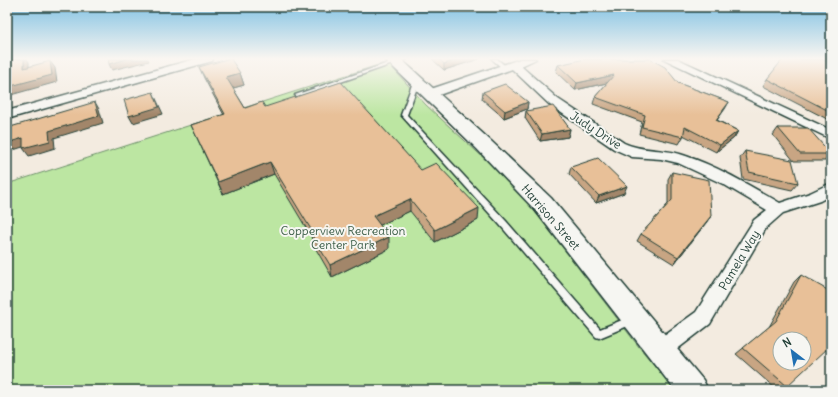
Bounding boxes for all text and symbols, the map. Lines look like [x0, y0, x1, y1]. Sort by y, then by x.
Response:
street label: Judy Drive [568, 108, 624, 152]
street label: Harrison Street [518, 181, 584, 253]
park label: Copperview Recreation Center Park [280, 223, 406, 252]
street label: Pamela Way [715, 227, 763, 293]
north arrow [772, 331, 812, 371]
text: N [780, 334, 794, 350]

